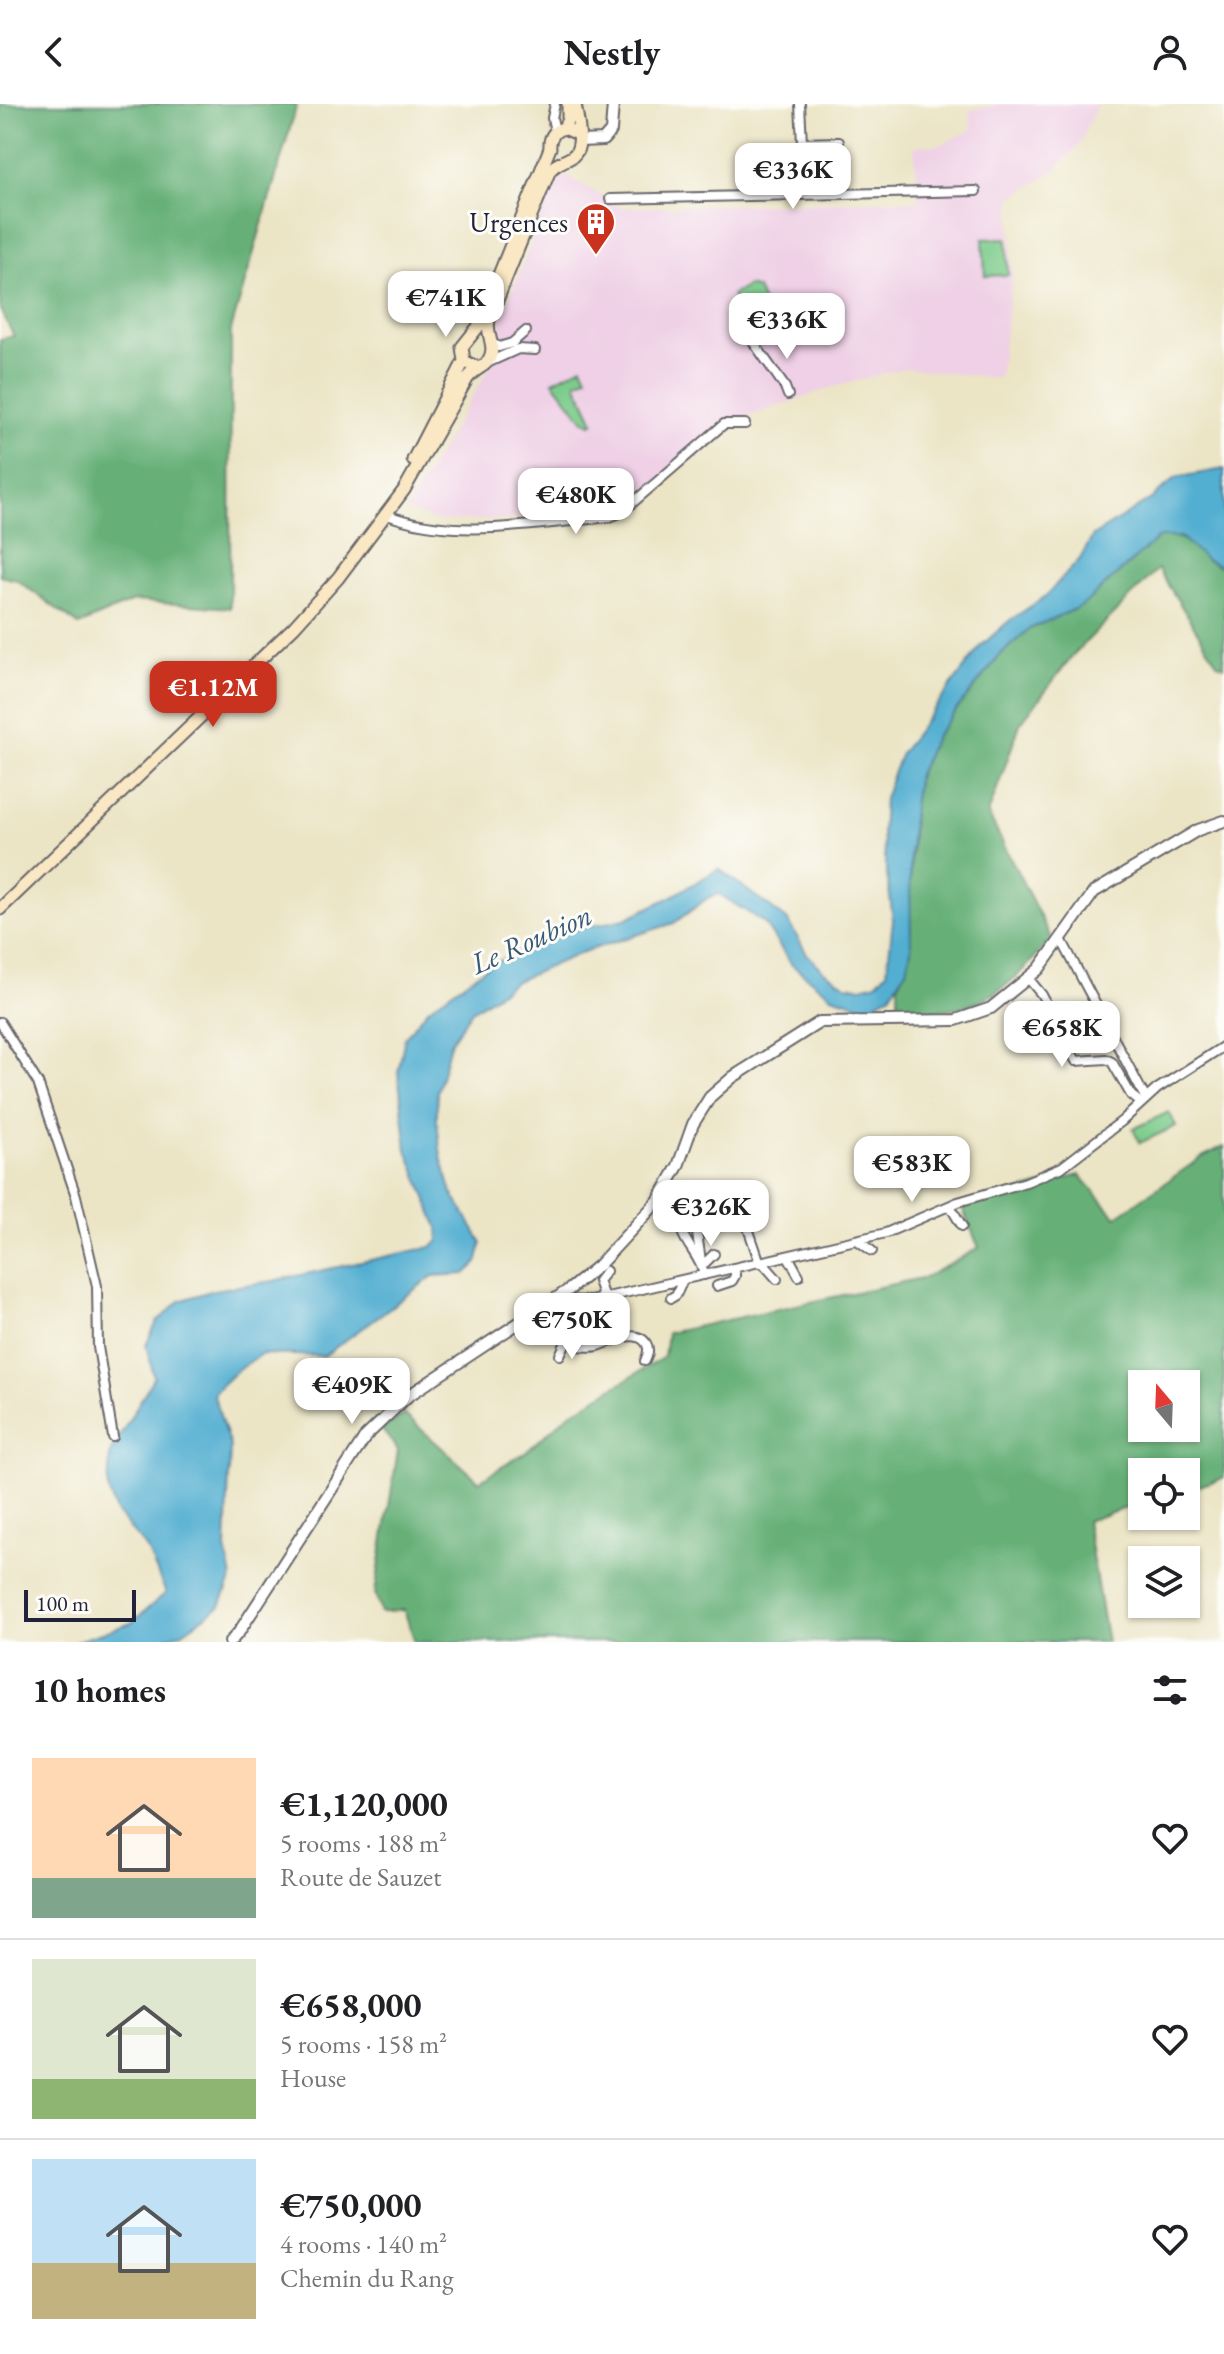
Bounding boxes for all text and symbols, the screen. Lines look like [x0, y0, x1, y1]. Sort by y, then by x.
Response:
text: Nestly [564, 29, 660, 76]
icon: back [32, 30, 76, 74]
icon: person [1148, 30, 1192, 74]
pin: €336K [737, 143, 849, 211]
text: €336K [753, 152, 833, 186]
building icon: Urgences [575, 201, 617, 256]
place label: Urgences [469, 204, 568, 240]
pin: €741K [390, 271, 502, 339]
text: €741K [406, 280, 486, 314]
pin: €336K [731, 293, 843, 361]
text: €336K [747, 302, 827, 336]
pin: €480K [520, 468, 632, 536]
text: €480K [536, 477, 616, 511]
pin: €1.12M [148, 661, 278, 729]
text: €1.12M [168, 670, 258, 704]
water label: Le Roubion [463, 895, 598, 983]
pin: €658K [1006, 1001, 1118, 1069]
text: €658K [1022, 1010, 1102, 1044]
pin: €583K [856, 1136, 968, 1204]
text: €583K [872, 1145, 952, 1179]
pin: €326K [655, 1180, 767, 1248]
text: €326K [671, 1189, 751, 1223]
pin: €750K [516, 1293, 628, 1361]
text: €750K [532, 1302, 612, 1336]
pin: €409K [296, 1358, 408, 1426]
text: €409K [312, 1367, 392, 1401]
north arrow [1128, 1370, 1200, 1442]
map controls [1128, 1370, 1200, 1618]
button: locate [1128, 1458, 1200, 1530]
button: layers [1128, 1546, 1200, 1618]
scale bar [24, 1586, 136, 1622]
text: 100 m [36, 1589, 89, 1618]
text: 10 homes [32, 1668, 166, 1712]
icon: filters [1148, 1668, 1192, 1712]
text: €1,120,000 [280, 1782, 448, 1826]
icon: home [96, 1790, 192, 1886]
icon: heart [1148, 1816, 1192, 1860]
text: 5 rooms · 188 m² [280, 1826, 447, 1860]
text: Route de Sauzet [280, 1860, 441, 1894]
text: €658,000 [280, 1983, 421, 2027]
icon: home [96, 1991, 192, 2087]
icon: heart [1148, 2017, 1192, 2061]
text: 5 rooms · 158 m² [280, 2027, 447, 2061]
text: House [280, 2061, 346, 2095]
text: €750,000 [280, 2183, 421, 2227]
icon: home [96, 2191, 192, 2287]
icon: heart [1148, 2217, 1192, 2261]
text: 4 rooms · 140 m² [280, 2227, 447, 2261]
text: Chemin du Rang [280, 2261, 454, 2295]

